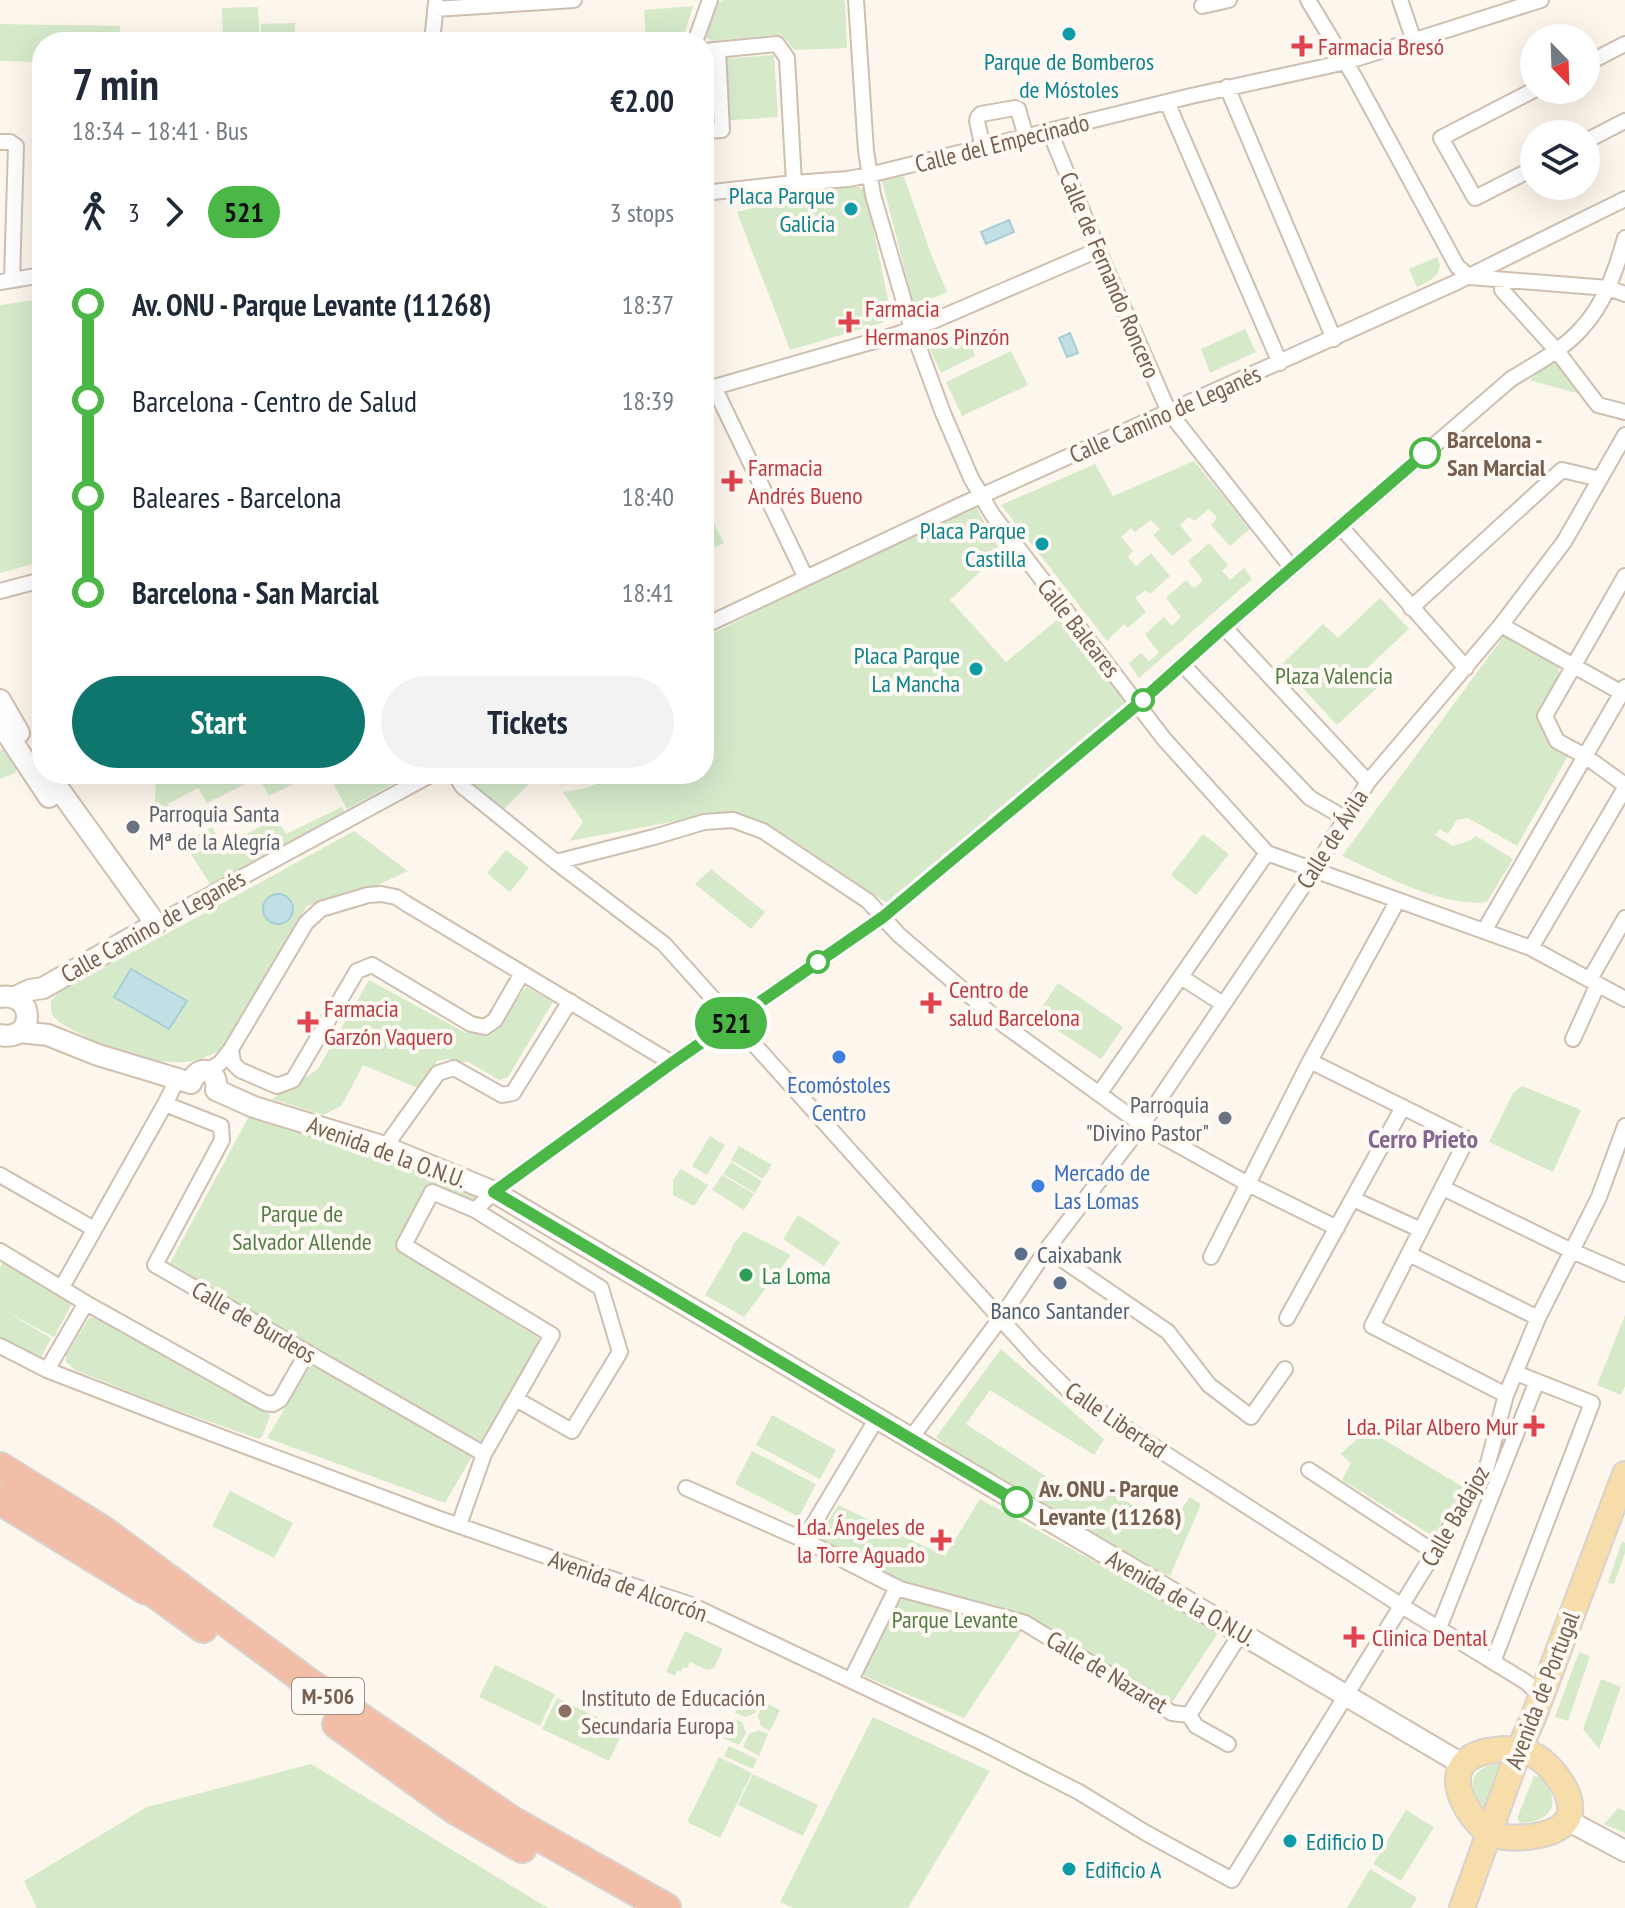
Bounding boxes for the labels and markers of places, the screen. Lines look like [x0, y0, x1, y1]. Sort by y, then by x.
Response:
marker: Parque de Bomberos de Móstoles [1060, 25, 1078, 43]
place label: Farmacia Bresó [1318, 31, 1444, 62]
marker: Farmacia Bresó [1293, 37, 1311, 55]
place label: Parque de Bomberos de Móstoles [984, 46, 1154, 105]
place label: Placa Parque Galicia [729, 180, 835, 239]
marker: Placa Parque Galicia [842, 200, 860, 218]
place label: Farmacia Hermanos Pinzón [865, 293, 1010, 352]
marker: Farmacia Hermanos Pinzón [840, 313, 858, 331]
place label: Barcelona - San Marcial [1447, 424, 1546, 483]
marker: Barcelona - San Marcial [1410, 438, 1440, 468]
place label: Farmacia Andrés Bueno [748, 452, 863, 511]
marker: Farmacia Andrés Bueno [723, 472, 741, 490]
place label: Placa Parque Castilla [920, 515, 1026, 574]
marker: Placa Parque Castilla [1033, 535, 1051, 553]
place label: Placa Parque La Mancha [854, 640, 960, 699]
marker: Placa Parque La Mancha [967, 660, 985, 678]
unlabelled marker [1132, 689, 1154, 711]
place label: Parroquia Santa Mª de la Alegría [149, 798, 280, 857]
marker: Parroquia Santa Mª de la Alegría [124, 818, 142, 836]
unlabelled marker [807, 951, 829, 973]
place label: Centro de salud Barcelona [949, 974, 1080, 1033]
marker: Centro de salud Barcelona [920, 992, 942, 1014]
place label: Farmacia Garzón Vaquero [324, 993, 453, 1052]
marker: Farmacia Garzón Vaquero [299, 1013, 317, 1031]
marker: Ecomóstoles Centro [830, 1048, 848, 1066]
place label: Ecomóstoles Centro [787, 1069, 891, 1128]
place label: Parroquia "Divino Pastor" [1086, 1089, 1209, 1148]
marker: Parroquia "Divino Pastor" [1216, 1109, 1234, 1127]
place label: Mercado de Las Lomas [1054, 1157, 1150, 1216]
marker: Mercado de Las Lomas [1029, 1177, 1047, 1195]
place label: Caixabank [1037, 1239, 1123, 1270]
marker: Caixabank [1012, 1245, 1030, 1263]
place label: La Loma [762, 1260, 831, 1291]
marker: La Loma [737, 1266, 755, 1284]
marker: Banco Santander [1051, 1274, 1069, 1292]
place label: Banco Santander [990, 1295, 1130, 1326]
place label: Lda. Pilar Albero Mur [1346, 1411, 1518, 1442]
marker: Lda. Pilar Albero Mur [1525, 1417, 1543, 1435]
place label: Av. ONU - Parque Levante (11268) [1038, 1473, 1182, 1532]
marker: Av. ONU - Parque Levante (11268) [1002, 1487, 1032, 1517]
place label: Lda. Ángeles de la Torre Aguado [797, 1511, 925, 1570]
marker: Lda. Ángeles de la Torre Aguado [932, 1531, 950, 1549]
place label: Clinica Dental [1372, 1622, 1488, 1653]
marker: Clinica Dental [1343, 1626, 1365, 1648]
place label: Instituto de Educación Secundaria Europa [581, 1682, 765, 1741]
marker: Instituto de Educación Secundaria Europa [556, 1702, 574, 1720]
place label: Edificio D [1306, 1826, 1384, 1857]
marker: Edificio D [1281, 1832, 1299, 1850]
place label: Edificio A [1085, 1854, 1162, 1885]
marker: Edificio A [1060, 1860, 1078, 1878]

